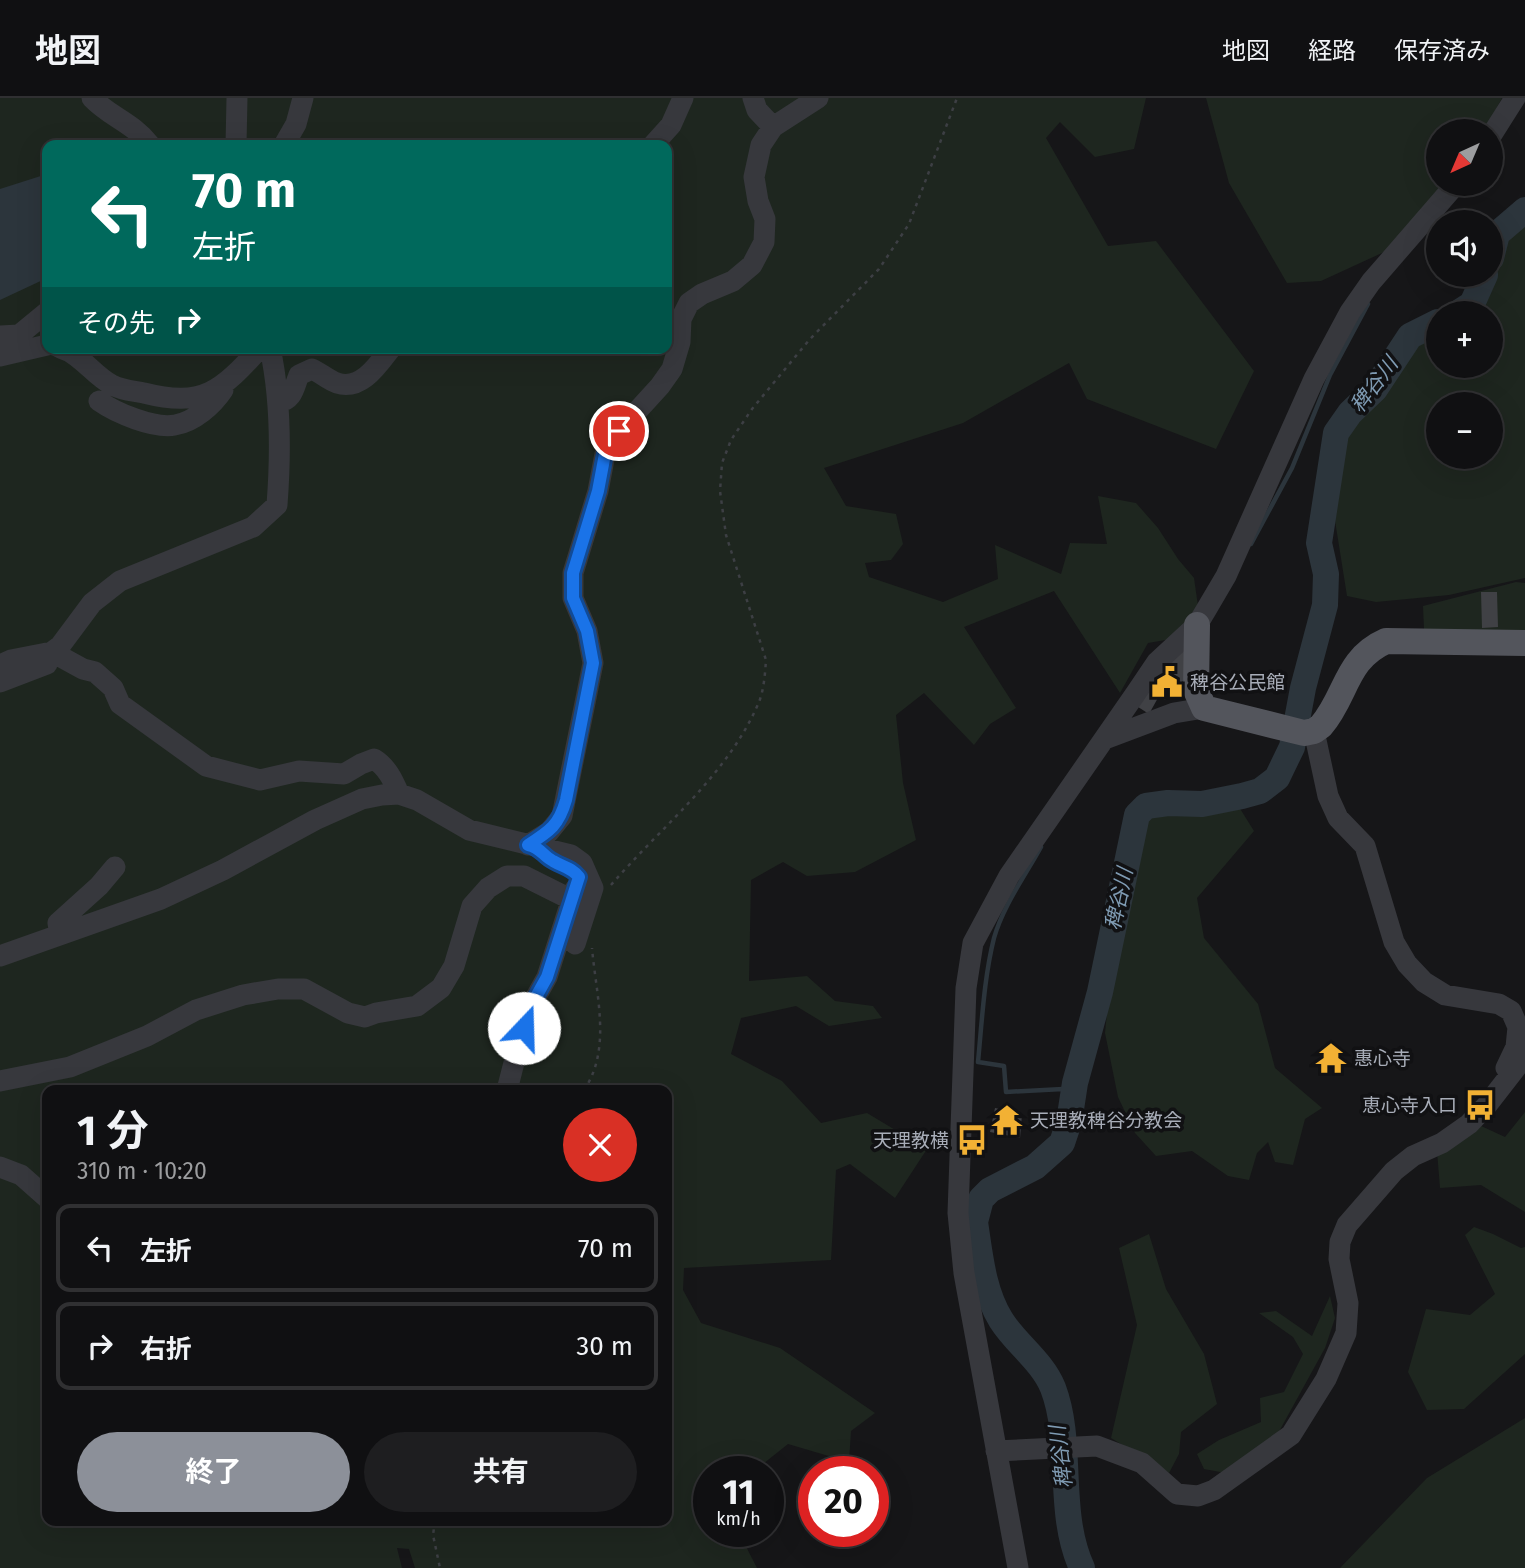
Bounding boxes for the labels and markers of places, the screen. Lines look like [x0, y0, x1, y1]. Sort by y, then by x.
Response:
pin [589, 401, 649, 461]
public building icon: 稗谷公民館 [1150, 665, 1184, 699]
place label: 稗谷公民館 [1190, 671, 1285, 694]
temple icon: 惠心寺 [1314, 1041, 1348, 1075]
place label: 惠心寺 [1354, 1047, 1411, 1070]
bus stop icon: 恵心寺入口 [1463, 1088, 1497, 1122]
place label: 恵心寺入口 [1362, 1094, 1457, 1117]
temple icon: 天理教稗谷分教会 [990, 1103, 1024, 1137]
place label: 天理教稗谷分教会 [1030, 1109, 1182, 1132]
bus stop icon: 天理教横 [955, 1123, 989, 1157]
place label: 天理教横 [873, 1129, 949, 1152]

